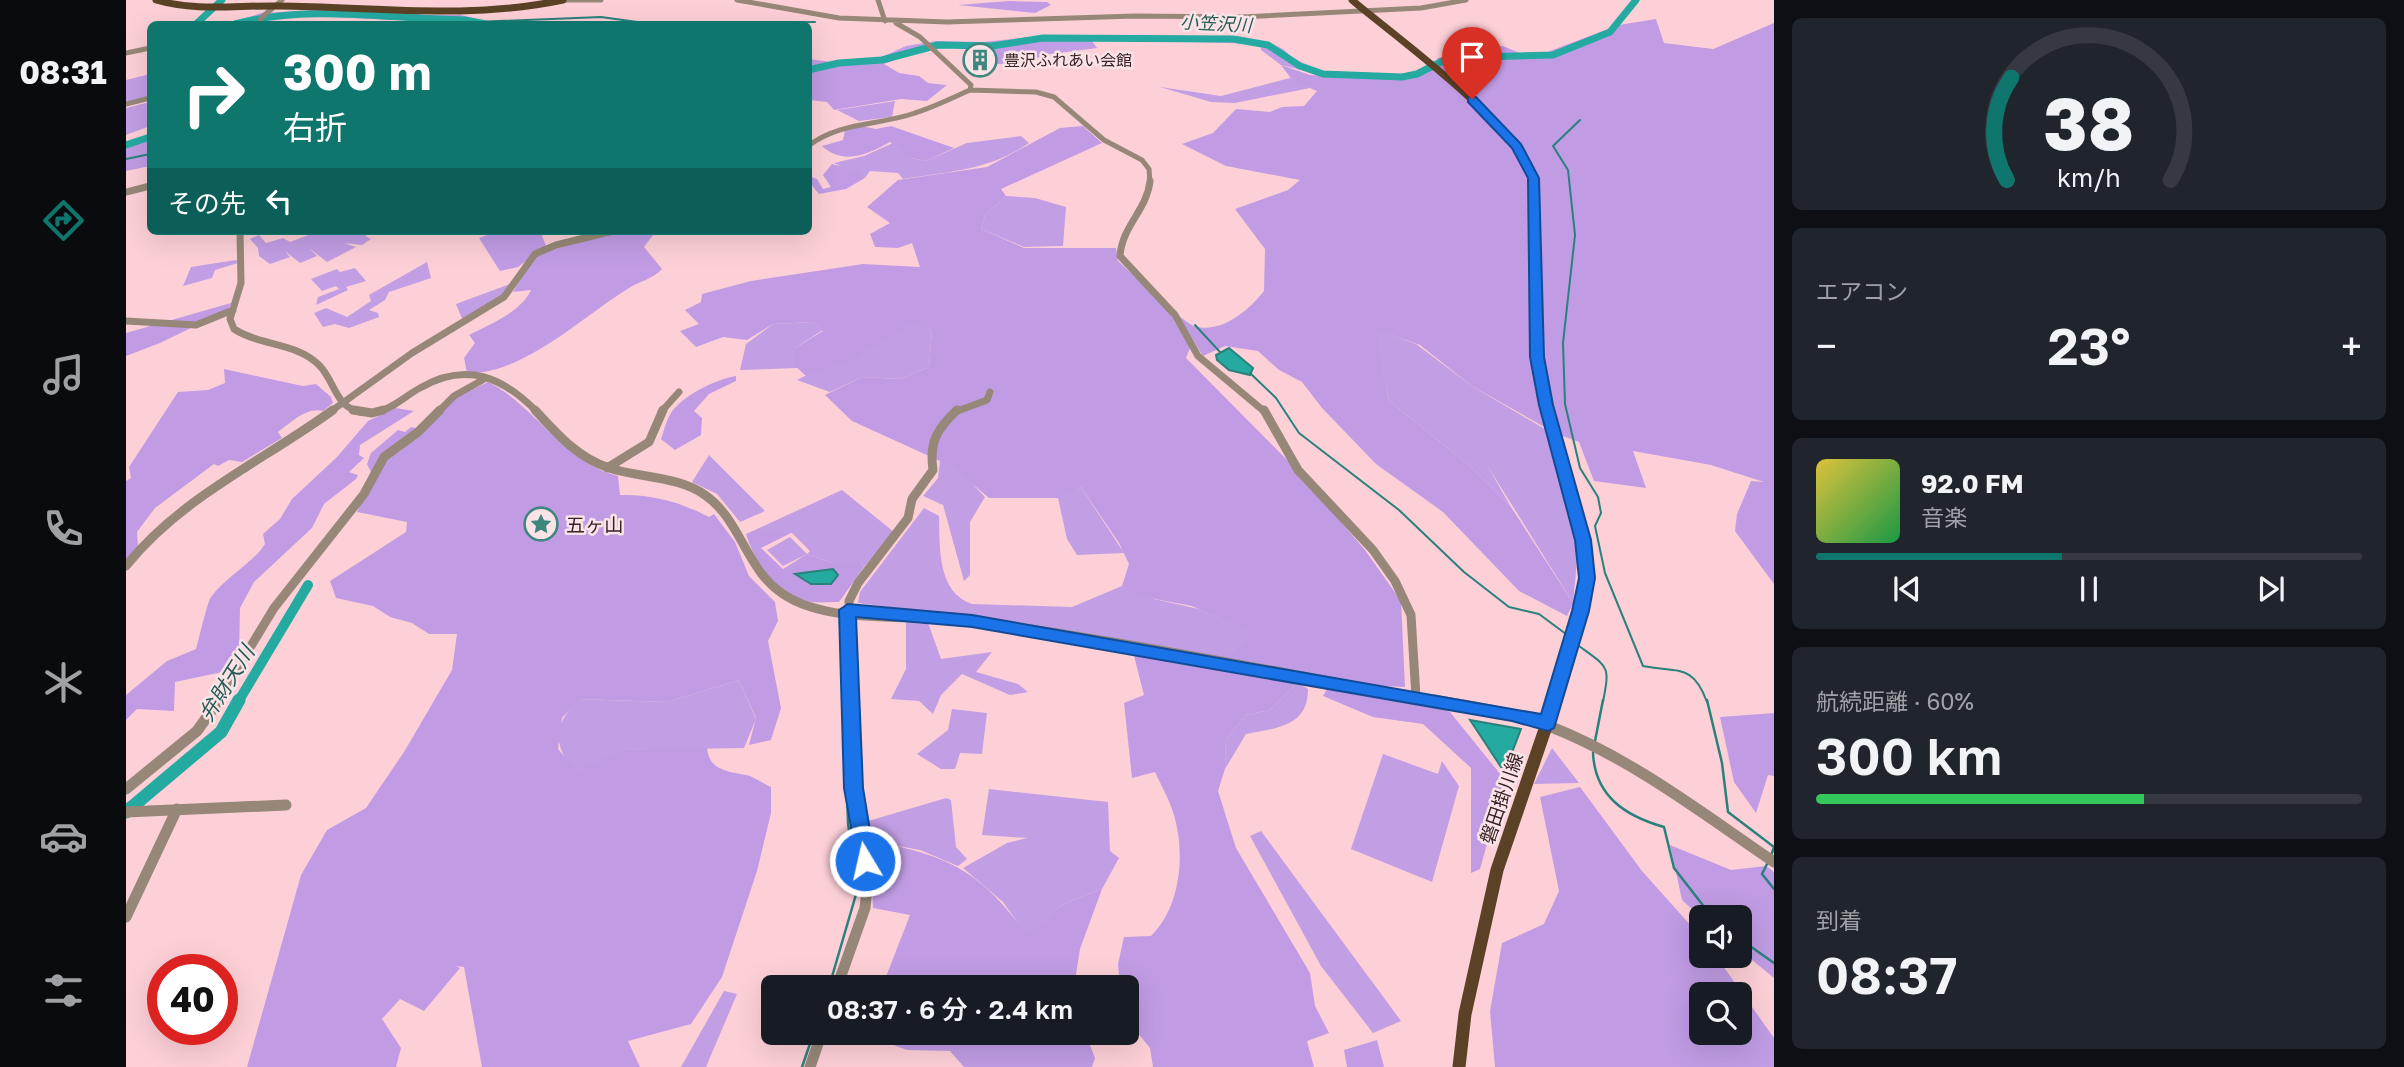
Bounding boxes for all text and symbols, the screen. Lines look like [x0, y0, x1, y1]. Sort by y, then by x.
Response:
water label: 小笠沢川 [1179, 10, 1255, 36]
pin [1442, 27, 1502, 99]
icon: arrive [1453, 38, 1491, 76]
building icon: 豊沢ふれあい会館 [961, 41, 999, 79]
text: 300 m [283, 42, 432, 101]
icon: right [168, 49, 259, 140]
place label: 豊沢ふれあい会館 [1004, 50, 1132, 70]
text: 08:31 [19, 53, 107, 91]
text: 38 [2044, 79, 2135, 166]
text: 右折 [283, 108, 347, 146]
text: km/h [2057, 162, 2121, 193]
icon: left [260, 182, 298, 220]
text: その先 [168, 188, 246, 219]
icon: directions [39, 196, 88, 245]
text: エアコン [1816, 277, 1908, 305]
text: 23° [2048, 314, 2130, 376]
text: − [1816, 323, 1837, 368]
text: + [2341, 323, 2362, 368]
icon: music [39, 350, 88, 399]
text: 92.0 FM [1921, 468, 2024, 499]
text: 音楽 [1921, 503, 1967, 531]
icon: phone [39, 504, 88, 553]
place icon: 五ヶ山 [522, 505, 560, 543]
place label: 五ヶ山 [566, 513, 623, 536]
icon: previous [1888, 570, 1926, 608]
icon: pause [2070, 570, 2108, 608]
icon: next [2252, 570, 2290, 608]
water label: 弁財天川 [193, 639, 260, 726]
icon: climate [39, 658, 88, 707]
text: 航続距離 · 60% [1816, 687, 1974, 715]
text: 300 km [1816, 724, 2002, 786]
street label: 磐田掛川線 [1475, 749, 1527, 847]
icon: car [39, 812, 88, 861]
position arrow [828, 824, 902, 898]
map controls [1689, 905, 1752, 1045]
button: sound [1689, 905, 1752, 968]
text: 到着 [1816, 906, 1862, 934]
text: 08:37 [1816, 943, 1958, 1005]
speed limit sign: 40 [147, 954, 238, 1045]
icon: filters [39, 966, 88, 1015]
button: search [1689, 982, 1752, 1045]
text: 08:37 · 6 分 · 2.4 km [827, 994, 1073, 1025]

